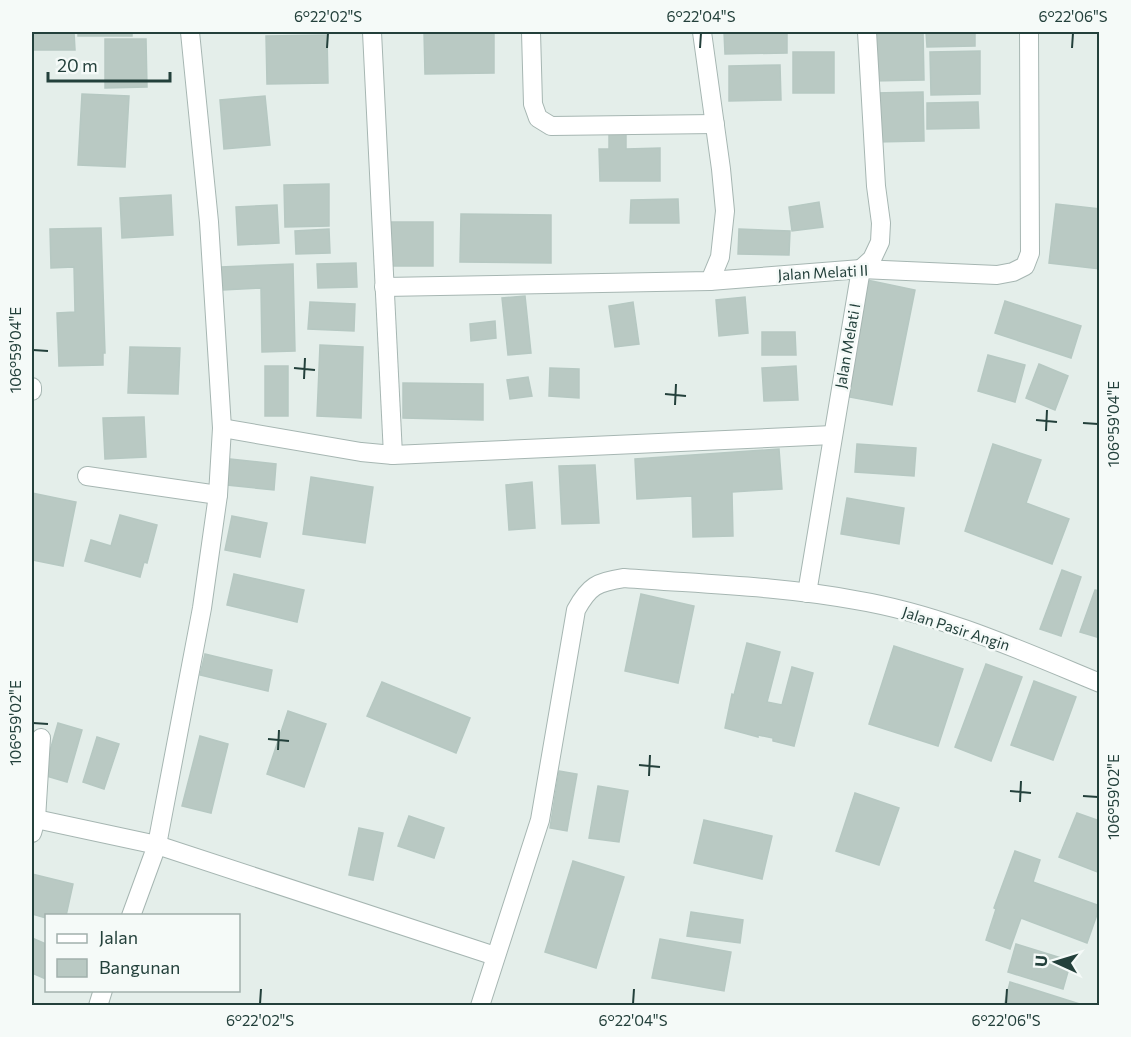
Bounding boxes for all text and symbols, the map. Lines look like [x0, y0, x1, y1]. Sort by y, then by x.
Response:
text: 6°22'02"S [294, 7, 362, 25]
text: 6°22'04"S [667, 7, 736, 25]
text: 6°22'06"S [1038, 7, 1108, 25]
scale bar [48, 45, 170, 83]
text: 20 m [57, 54, 98, 76]
street label: Jalan Melati II [777, 261, 869, 283]
street label: Jalan Melati I [831, 302, 863, 390]
text: 106°59'04"E [6, 307, 24, 393]
text: 106°59'04"E [1104, 381, 1122, 467]
street label: Jalan Pasir Angin [900, 602, 1012, 654]
text: 106°59'02"E [6, 680, 24, 766]
text: 106°59'02"E [1104, 754, 1122, 840]
legend [45, 914, 240, 992]
text: Jalan [99, 926, 138, 948]
north arrow [1026, 932, 1086, 992]
text: U [1031, 954, 1050, 967]
text: Bangunan [99, 956, 180, 978]
text: 6°22'02"S [226, 1011, 294, 1029]
text: 6°22'04"S [599, 1011, 668, 1029]
text: 6°22'06"S [971, 1011, 1041, 1029]

